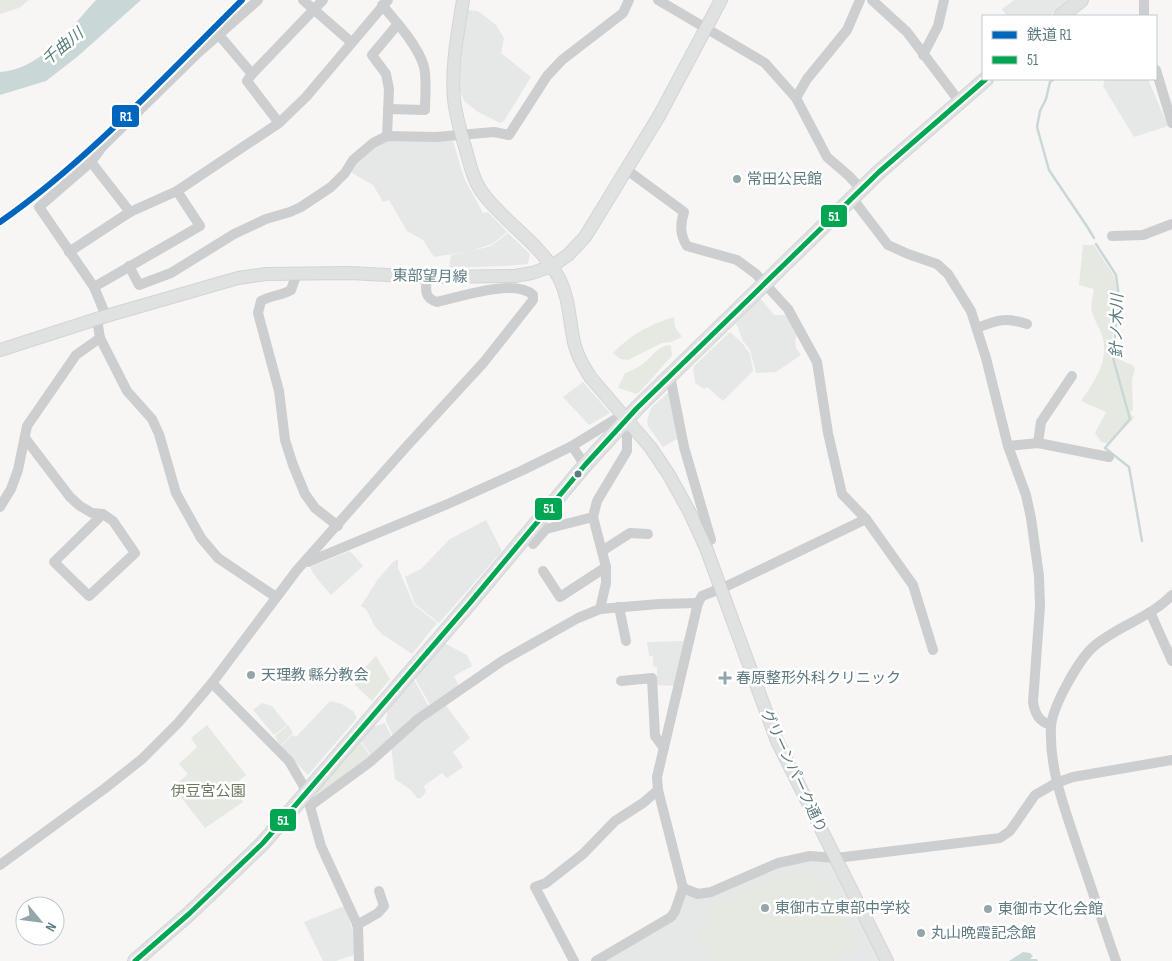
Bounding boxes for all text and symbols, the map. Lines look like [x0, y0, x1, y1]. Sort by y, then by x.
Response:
legend [982, 15, 1157, 80]
water label: 千曲川 [38, 23, 89, 70]
text: 鉄道 R1 [1027, 26, 1072, 45]
text: 51 [1027, 51, 1039, 70]
line badge: R1 [111, 104, 140, 128]
text: R1 [120, 108, 133, 125]
place label: 常田公民館 [747, 170, 822, 189]
marker: 常田公民館 [731, 173, 743, 185]
line badge: 51 [820, 204, 848, 228]
text: 51 [828, 208, 840, 225]
street label: 東部望月線 [392, 266, 468, 287]
water label: 針ノ木川 [1107, 292, 1128, 358]
unlabelled marker [573, 469, 583, 479]
line badge: 51 [534, 497, 563, 521]
text: 51 [543, 500, 555, 517]
place label: 天理教 縣分教会 [261, 666, 368, 685]
marker: 天理教 縣分教会 [245, 669, 257, 681]
place label: 春原整形外科クリニック [736, 669, 901, 688]
marker: 春原整形外科クリニック [718, 671, 732, 685]
street label: グリーンパーク通り [757, 706, 831, 836]
park label: 伊豆宮公園 [170, 782, 246, 801]
line badge: 51 [269, 808, 297, 832]
text: 51 [277, 812, 289, 829]
north arrow [15, 896, 65, 946]
place label: 東御市立東部中学校 [775, 899, 910, 918]
place label: 東御市文化会館 [998, 900, 1103, 919]
marker: 東御市立東部中学校 [759, 902, 771, 914]
marker: 東御市文化会館 [982, 903, 994, 915]
text: N [42, 920, 60, 934]
place label: 丸山晩霞記念館 [931, 924, 1036, 943]
marker: 丸山晩霞記念館 [915, 927, 927, 939]

